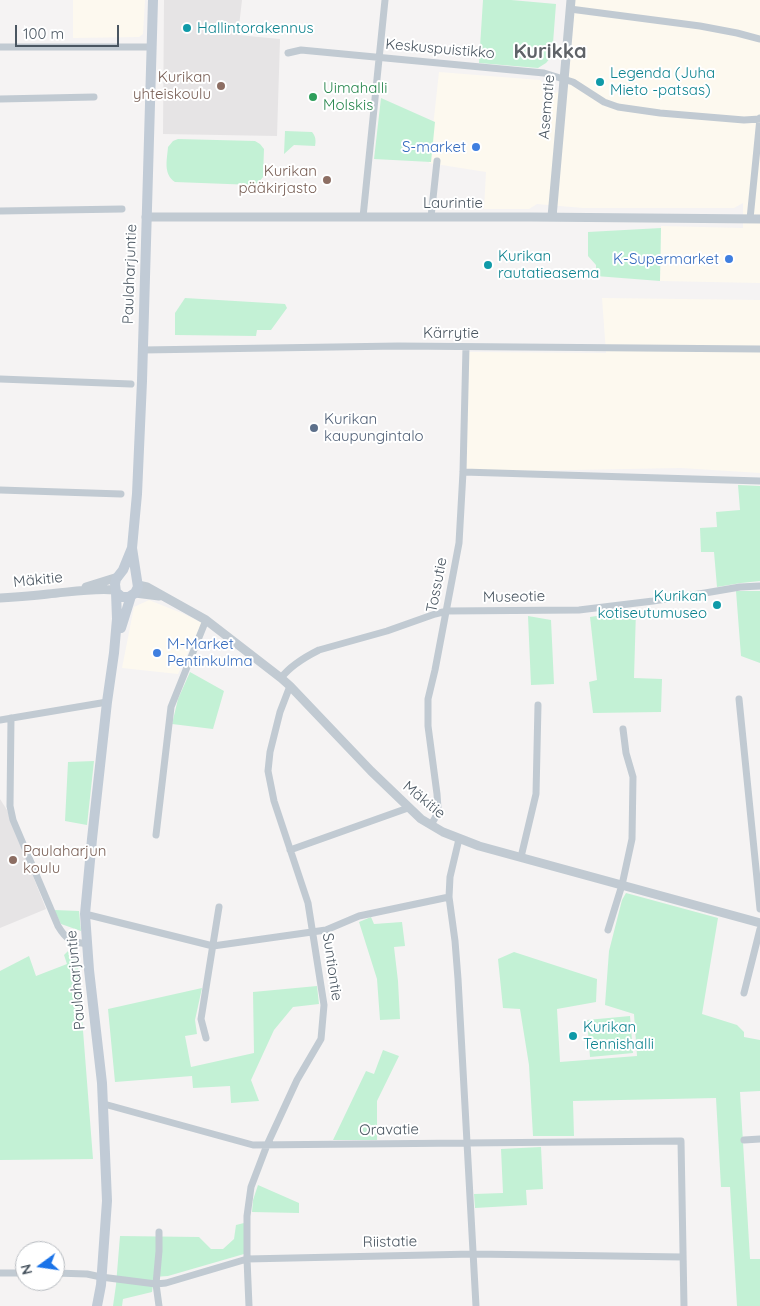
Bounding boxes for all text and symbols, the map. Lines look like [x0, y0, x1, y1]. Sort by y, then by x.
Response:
scale bar [18, 15, 121, 47]
place label: Hallintorakennus [197, 19, 314, 37]
marker: Hallintorakennus [181, 22, 193, 34]
text: 100 m [23, 24, 64, 43]
street label: Keskuspuistikko [385, 35, 495, 63]
district label: Kurikka [513, 40, 587, 64]
place label: Legenda (Juha Mieto -patsas) [610, 64, 715, 99]
place label: Kurikan yhteiskoulu [133, 68, 211, 103]
street label: Asematie [535, 74, 559, 140]
marker: Legenda (Juha Mieto -patsas) [594, 76, 606, 88]
place label: Uimahalli Molskis [323, 79, 387, 114]
marker: Kurikan yhteiskoulu [215, 80, 227, 92]
marker: Uimahalli Molskis [307, 91, 319, 103]
place label: S-market [402, 138, 466, 156]
marker: S-market [470, 141, 482, 153]
place label: Kurikan pääkirjasto [238, 162, 317, 197]
marker: Kurikan pääkirjasto [321, 174, 333, 186]
street label: Laurintie [423, 194, 483, 212]
street label: Paulaharjuntie [119, 224, 141, 324]
place label: Kurikan rautatieasema [498, 247, 599, 282]
place label: K-Supermarket [613, 250, 719, 268]
marker: K-Supermarket [723, 253, 735, 265]
marker: Kurikan rautatieasema [482, 259, 494, 271]
street label: Kärrytie [423, 324, 479, 342]
place label: Kurikan kaupungintalo [324, 410, 424, 445]
marker: Kurikan kaupungintalo [308, 422, 320, 434]
street label: Tossutie [423, 556, 451, 614]
street label: Mäkitie [12, 568, 64, 592]
street label: Museotie [483, 587, 545, 607]
place label: Kurikan kotiseutumuseo [598, 587, 707, 622]
marker: Kurikan kotiseutumuseo [711, 599, 723, 611]
place label: M-Market Pentinkulma [167, 635, 253, 670]
marker: M-Market Pentinkulma [151, 647, 163, 659]
street label: Mäkitie [399, 777, 449, 823]
place label: Paulaharjun koulu [23, 842, 106, 877]
marker: Paulaharjun koulu [7, 854, 19, 866]
street label: Paulaharjuntie [63, 929, 89, 1031]
street label: Suntiontie [318, 932, 346, 1002]
place label: Kurikan Tennishalli [583, 1018, 654, 1053]
marker: Kurikan Tennishalli [567, 1030, 579, 1042]
street label: Oravatie [359, 1120, 419, 1140]
street label: Riistatie [363, 1233, 417, 1251]
north arrow [15, 1241, 65, 1291]
text: N [16, 1262, 36, 1277]

